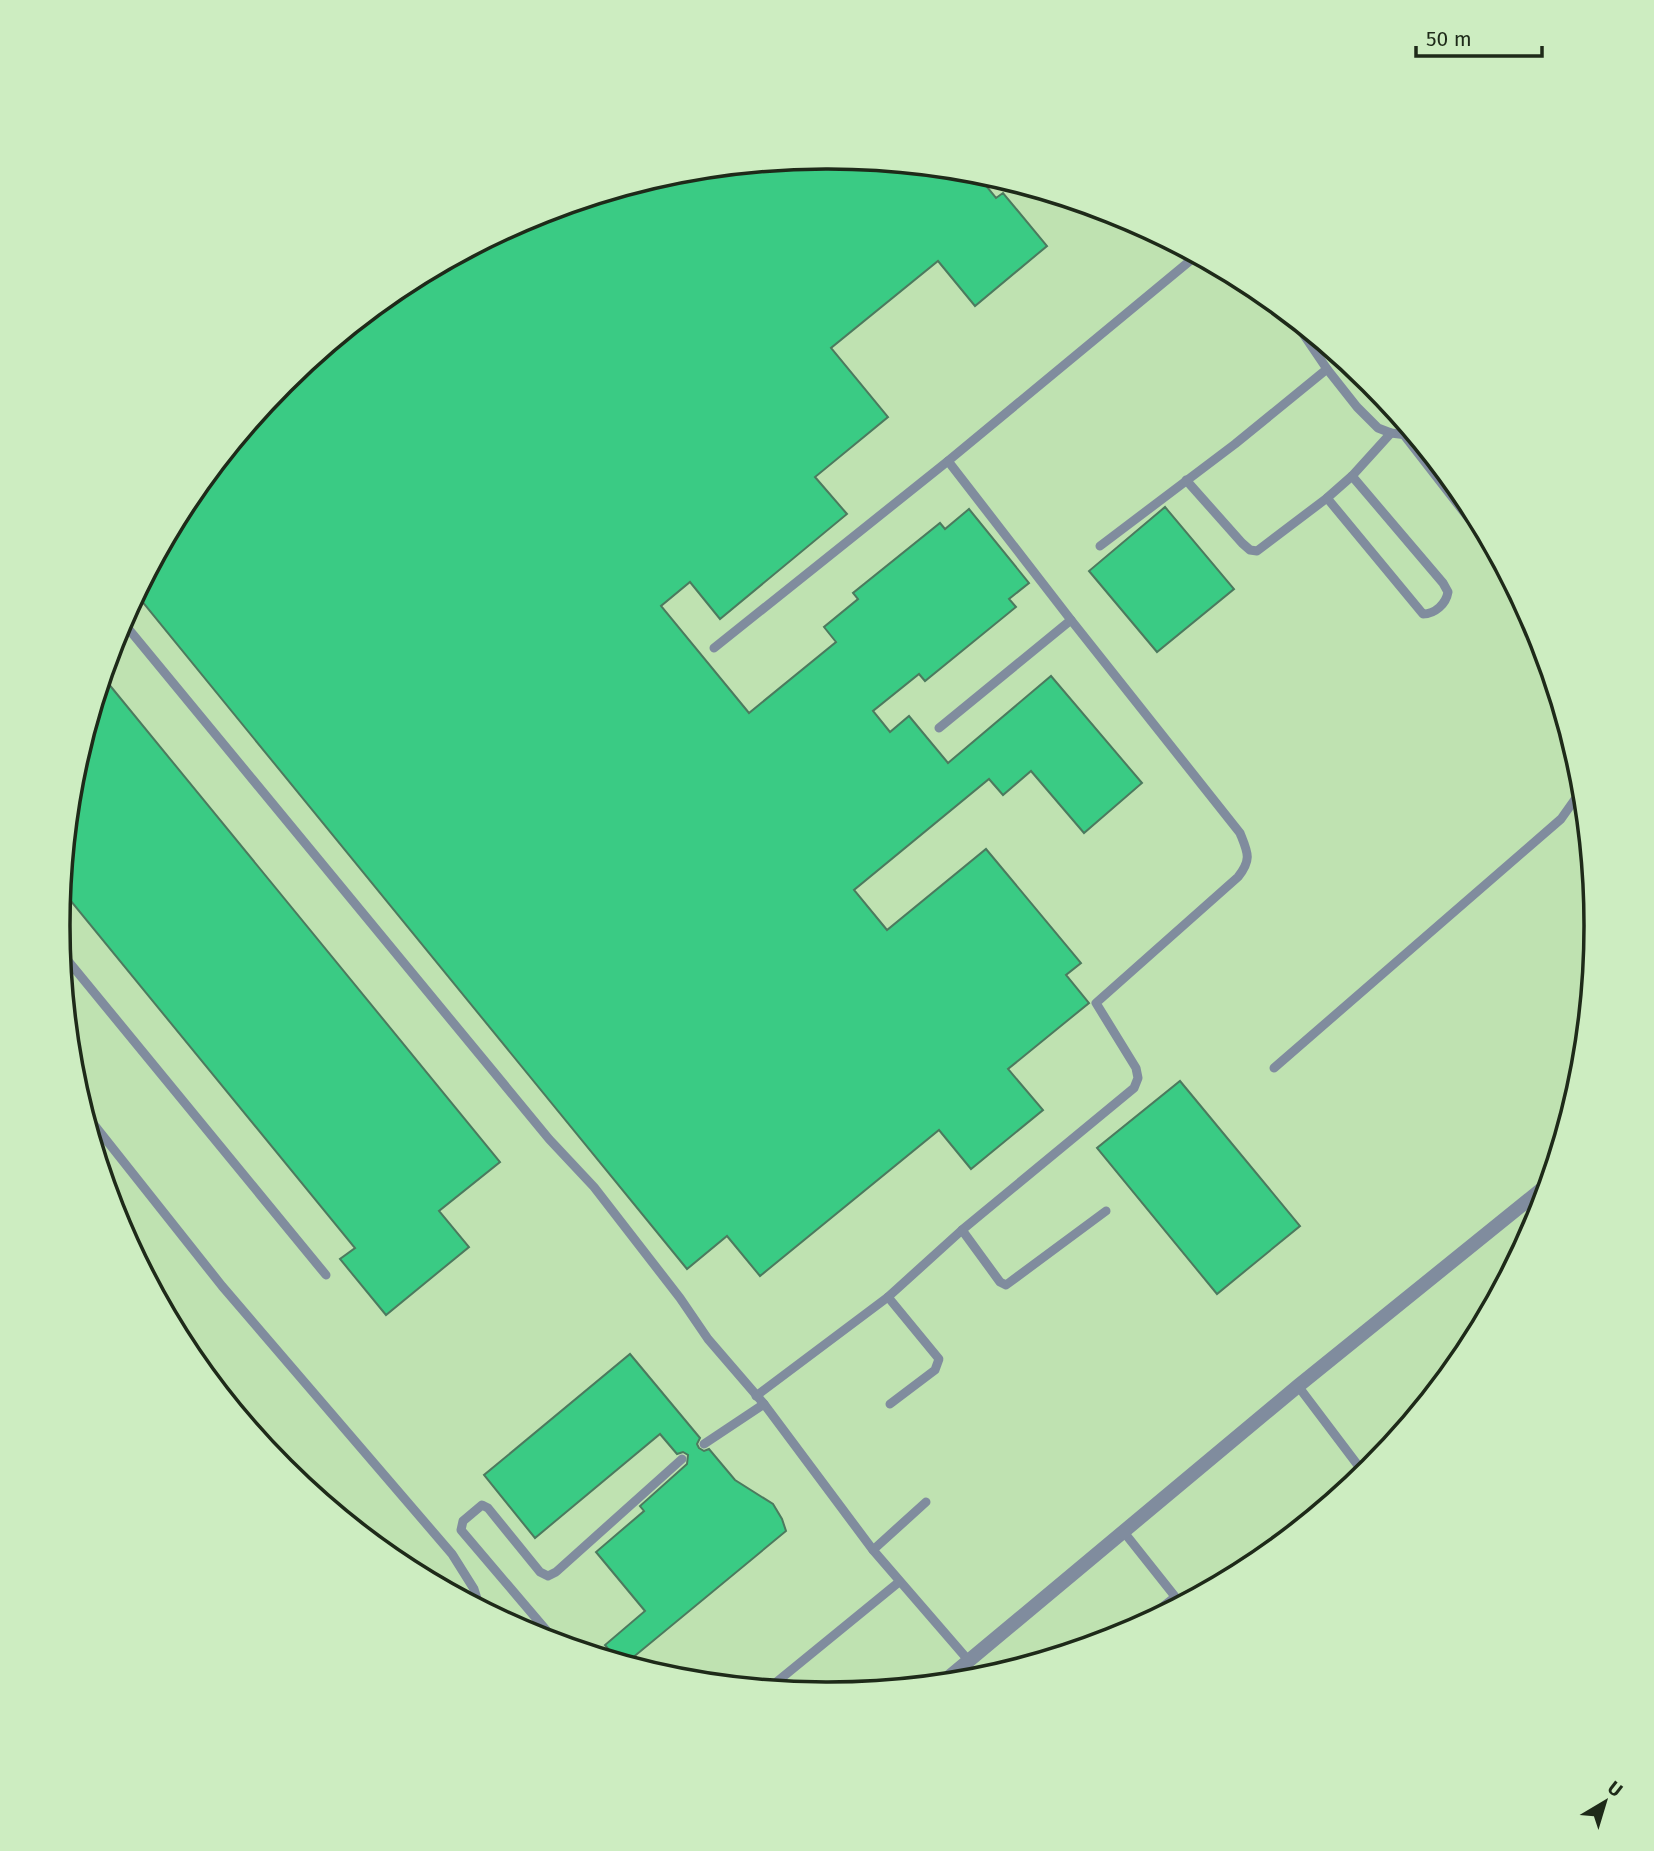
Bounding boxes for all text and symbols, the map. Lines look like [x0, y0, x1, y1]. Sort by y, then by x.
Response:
scale bar [1416, 14, 1542, 58]
text: 50 m [1426, 26, 1472, 52]
north arrow [1570, 1767, 1640, 1837]
text: U [1603, 1776, 1627, 1802]

